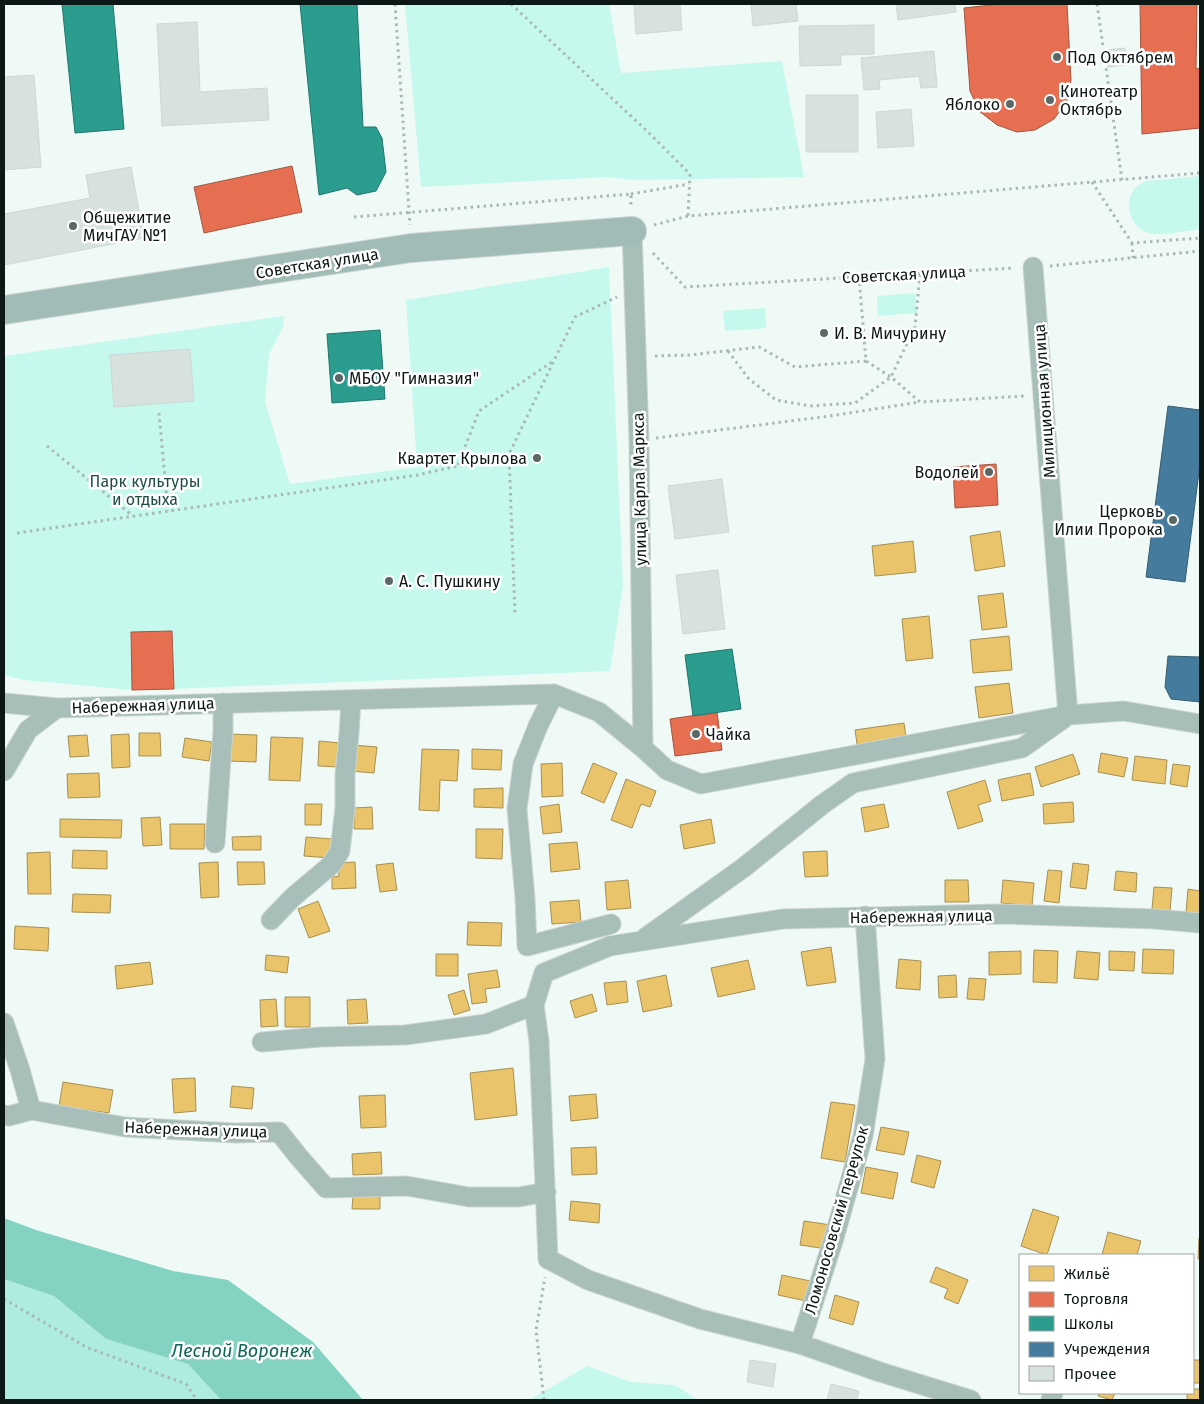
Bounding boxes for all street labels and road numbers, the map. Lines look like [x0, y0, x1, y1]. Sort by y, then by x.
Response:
street label: Советская улица [254, 244, 380, 283]
street label: Советская улица [842, 262, 967, 287]
street label: Милиционная улица [1030, 323, 1059, 479]
street label: улица Карла Маркса [629, 412, 650, 566]
street label: Набережная улица [71, 694, 215, 717]
street label: Набережная улица [849, 906, 993, 927]
street label: Набережная улица [124, 1118, 268, 1141]
street label: Ломоносовский переулок [801, 1123, 873, 1316]

